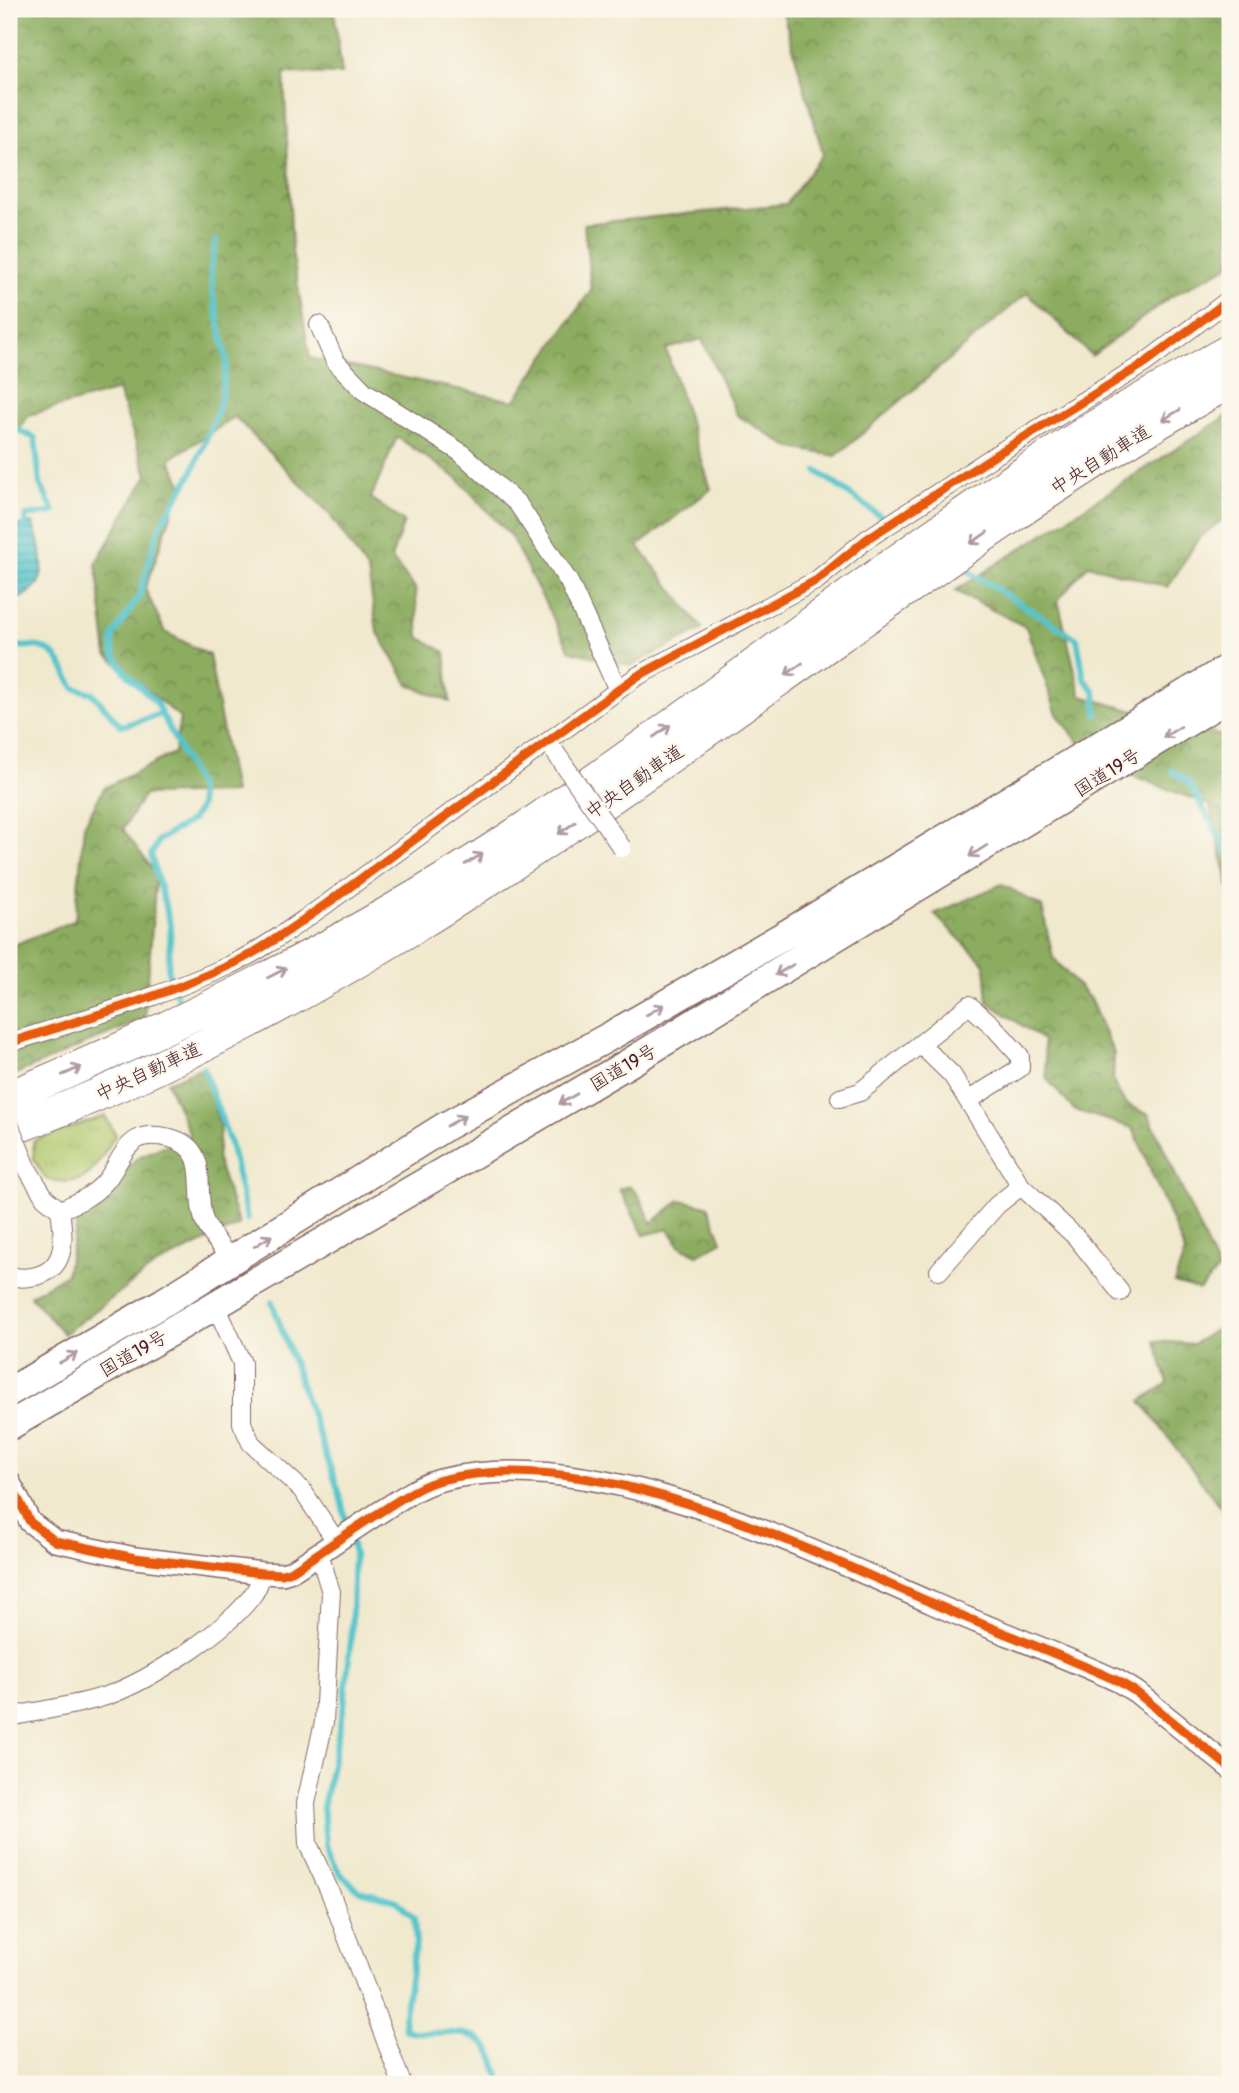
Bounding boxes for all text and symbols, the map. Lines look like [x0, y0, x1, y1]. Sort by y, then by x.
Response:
one-way arrow [1161, 408, 1181, 422]
street label: 中央自動車道 [1046, 419, 1155, 500]
one-way arrow [970, 531, 989, 545]
one-way arrow [784, 662, 804, 676]
one-way arrow [652, 724, 671, 738]
one-way arrow [1163, 725, 1183, 739]
street label: 中央自動車道 [581, 739, 688, 824]
street label: 国道19号 [1070, 743, 1145, 803]
one-way arrow [558, 821, 577, 835]
one-way arrow [969, 845, 989, 859]
one-way arrow [463, 852, 483, 866]
one-way arrow [775, 964, 795, 978]
one-way arrow [266, 966, 287, 980]
one-way arrow [644, 1003, 664, 1017]
street label: 中央自動車道 [92, 1037, 205, 1107]
street label: 国道19号 [586, 1038, 662, 1097]
one-way arrow [60, 1063, 82, 1076]
one-way arrow [558, 1092, 578, 1106]
one-way arrow [445, 1114, 466, 1127]
one-way arrow [252, 1233, 272, 1247]
street label: 国道19号 [95, 1325, 172, 1383]
one-way arrow [57, 1351, 77, 1365]

